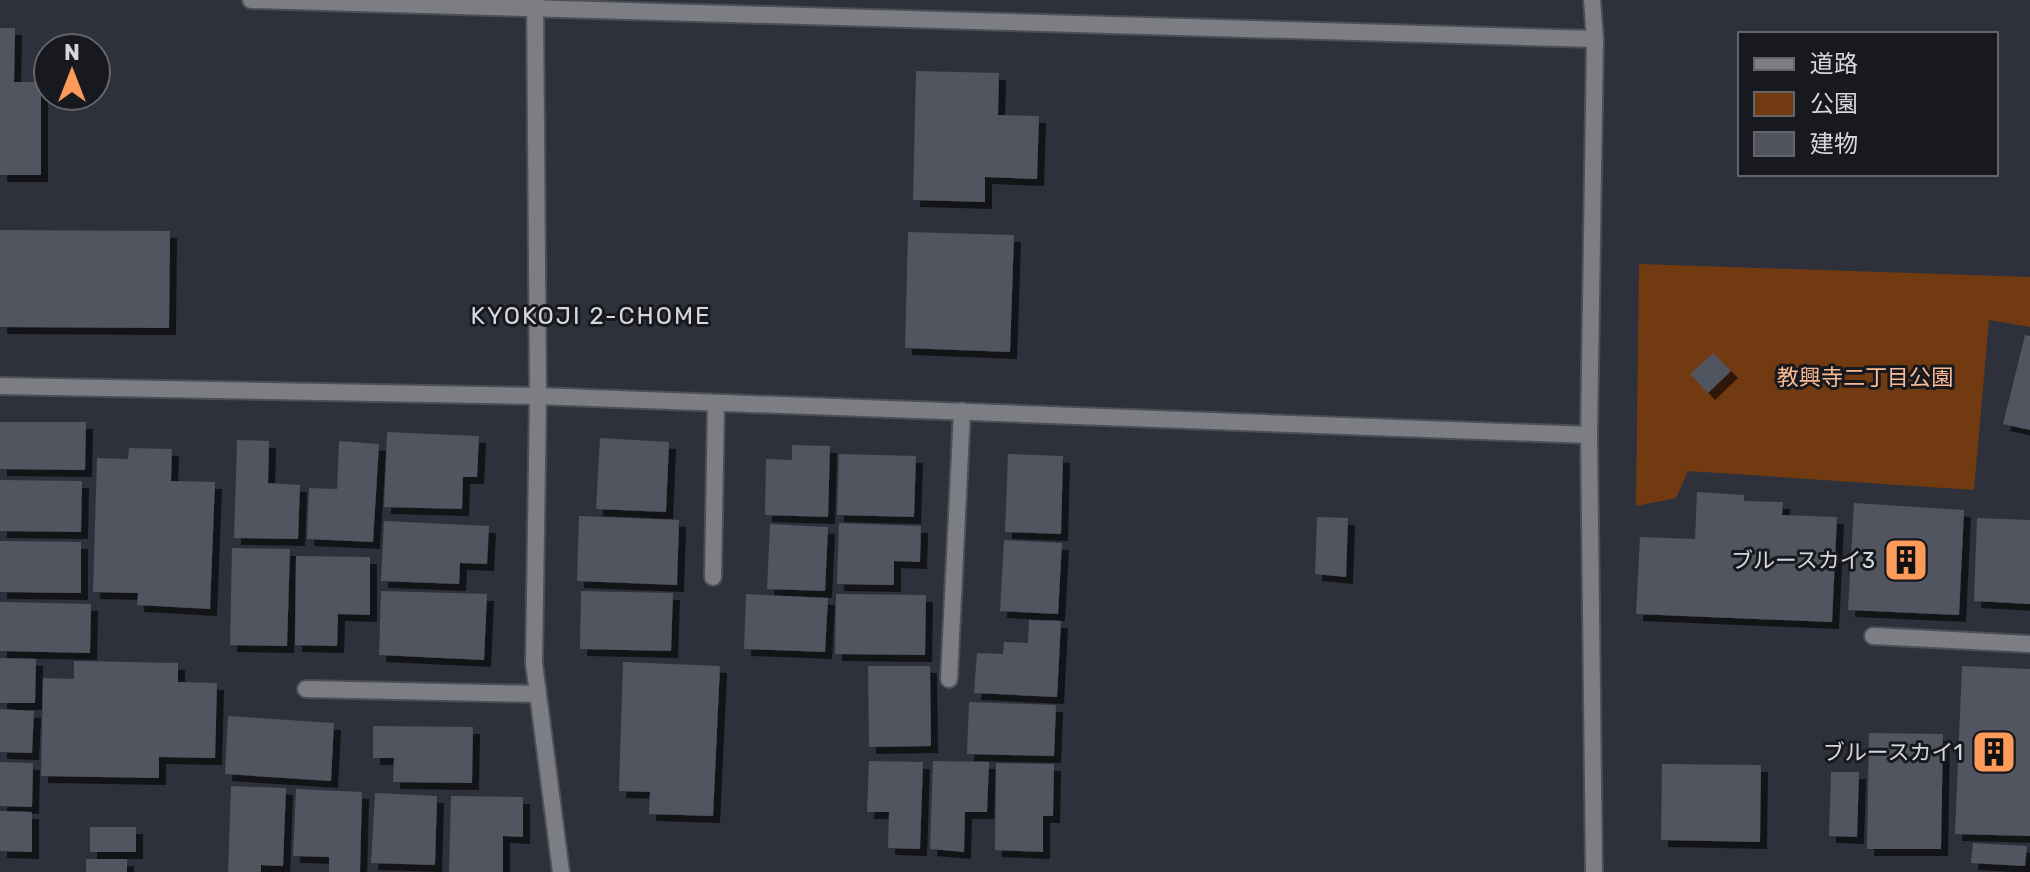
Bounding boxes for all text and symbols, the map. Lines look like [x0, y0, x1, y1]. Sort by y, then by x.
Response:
north arrow [32, 32, 112, 112]
legend [1738, 32, 1998, 176]
text: N [64, 39, 80, 66]
text: 道路 [1810, 50, 1858, 78]
text: 公園 [1810, 90, 1858, 118]
text: 建物 [1810, 130, 1858, 158]
district label: KYOKOJI 2-CHOME [470, 302, 712, 330]
park label: 教興寺二丁目公園 [1777, 364, 1953, 391]
building icon: ブルースカイ3 [1882, 536, 1930, 584]
place label: ブルースカイ3 [1731, 547, 1875, 574]
building icon: ブルースカイ1 [1970, 728, 2018, 776]
place label: ブルースカイ1 [1823, 739, 1963, 766]

